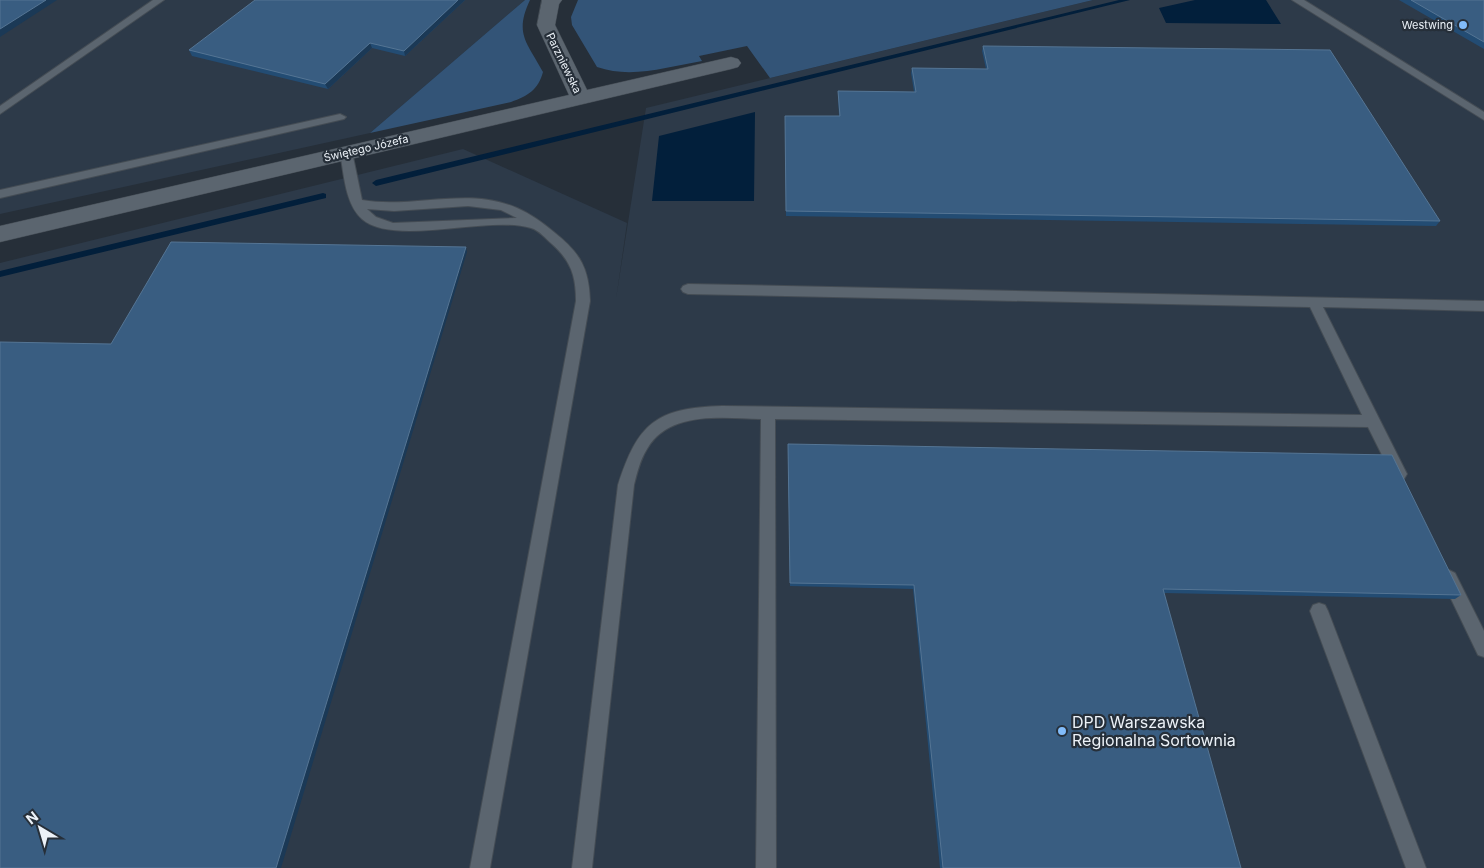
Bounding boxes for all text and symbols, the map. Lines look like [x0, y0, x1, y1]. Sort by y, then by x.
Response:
place label: Westwing [1402, 18, 1453, 32]
marker: Westwing [1457, 19, 1469, 31]
street label: Parzniewska [543, 30, 585, 96]
street label: Świętego Józefa [322, 131, 410, 165]
place label: DPD Warszawska Regionalna Sortownia [1072, 712, 1236, 750]
marker: DPD Warszawska Regionalna Sortownia [1056, 725, 1068, 737]
north arrow [15, 803, 65, 853]
text: N [22, 807, 41, 827]

